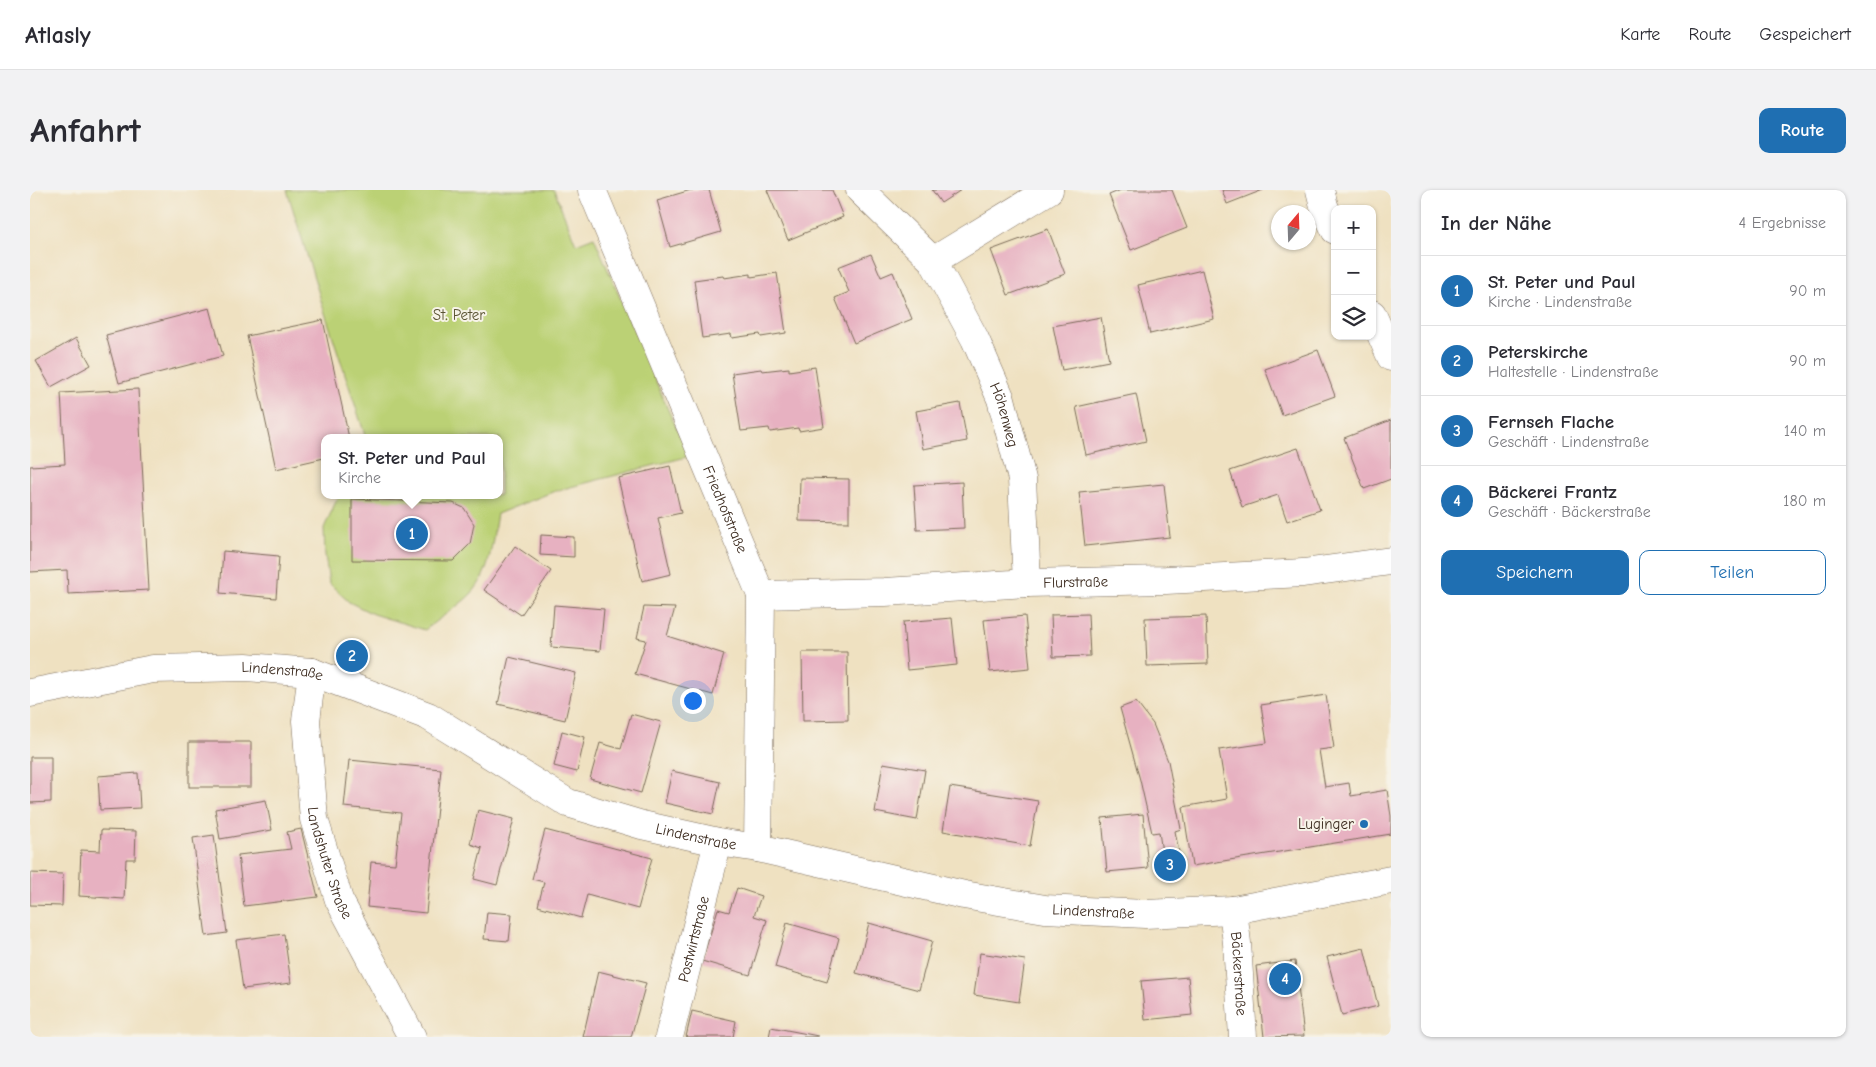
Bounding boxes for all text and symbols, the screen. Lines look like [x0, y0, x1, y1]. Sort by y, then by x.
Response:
text: Atlasly [25, 21, 91, 49]
text: Karte [1620, 24, 1660, 45]
text: Route [1688, 24, 1731, 45]
text: Gespeichert [1759, 24, 1851, 45]
button: Route [1759, 108, 1846, 153]
text: Anfahrt [30, 110, 141, 151]
north arrow [1271, 205, 1316, 250]
map controls [1331, 205, 1376, 340]
button: + [1331, 205, 1376, 250]
text: In der Nähe [1441, 211, 1551, 235]
text: 4 Ergebnisse [1739, 214, 1826, 232]
button: − [1331, 250, 1376, 295]
text: St. Peter und Paul [1488, 271, 1636, 293]
text: 1 [1454, 282, 1460, 300]
text: 90 m [1789, 282, 1826, 300]
text: Kirche · Lindenstraße [1488, 293, 1632, 311]
button: layers [1331, 295, 1376, 340]
park label: St. Peter [433, 306, 485, 324]
text: Peterskirche [1488, 341, 1588, 363]
text: 2 [1453, 352, 1461, 370]
text: 90 m [1789, 352, 1826, 370]
text: Haltestelle · Lindenstraße [1488, 363, 1659, 381]
street label: Höhenweg [986, 380, 1022, 449]
text: Fernseh Flache [1488, 411, 1614, 433]
text: 3 [1453, 422, 1461, 440]
text: 140 m [1784, 422, 1826, 440]
text: Geschäft · Lindenstraße [1488, 433, 1649, 451]
popup [321, 434, 503, 499]
text: St. Peter und Paul [338, 447, 486, 469]
street label: Friedhofstraße [699, 463, 752, 556]
text: Kirche [338, 469, 381, 487]
text: Bäckerei Frantz [1488, 481, 1617, 503]
text: 4 [1453, 492, 1461, 510]
text: 180 m [1783, 492, 1826, 510]
text: Geschäft · Bäckerstraße [1488, 503, 1651, 521]
pin: 1 [396, 515, 428, 553]
button: Speichern [1441, 550, 1629, 595]
button: Teilen [1639, 550, 1826, 595]
street label: Flurstraße [1043, 572, 1109, 592]
pin: 2 [336, 637, 368, 675]
street label: Lindenstraße [241, 658, 327, 685]
your location [680, 688, 706, 714]
street label: Landshuter Straße [304, 806, 357, 922]
place label: Luginger [1298, 815, 1354, 833]
marker: Luginger [1358, 818, 1370, 830]
street label: Lindenstraße [654, 819, 738, 854]
pin: 3 [1154, 846, 1186, 884]
street label: Postwirtstraße [674, 894, 713, 984]
street label: Lindenstraße [1052, 900, 1136, 922]
street label: Bäckerstraße [1227, 931, 1251, 1017]
pin: 4 [1269, 960, 1301, 998]

